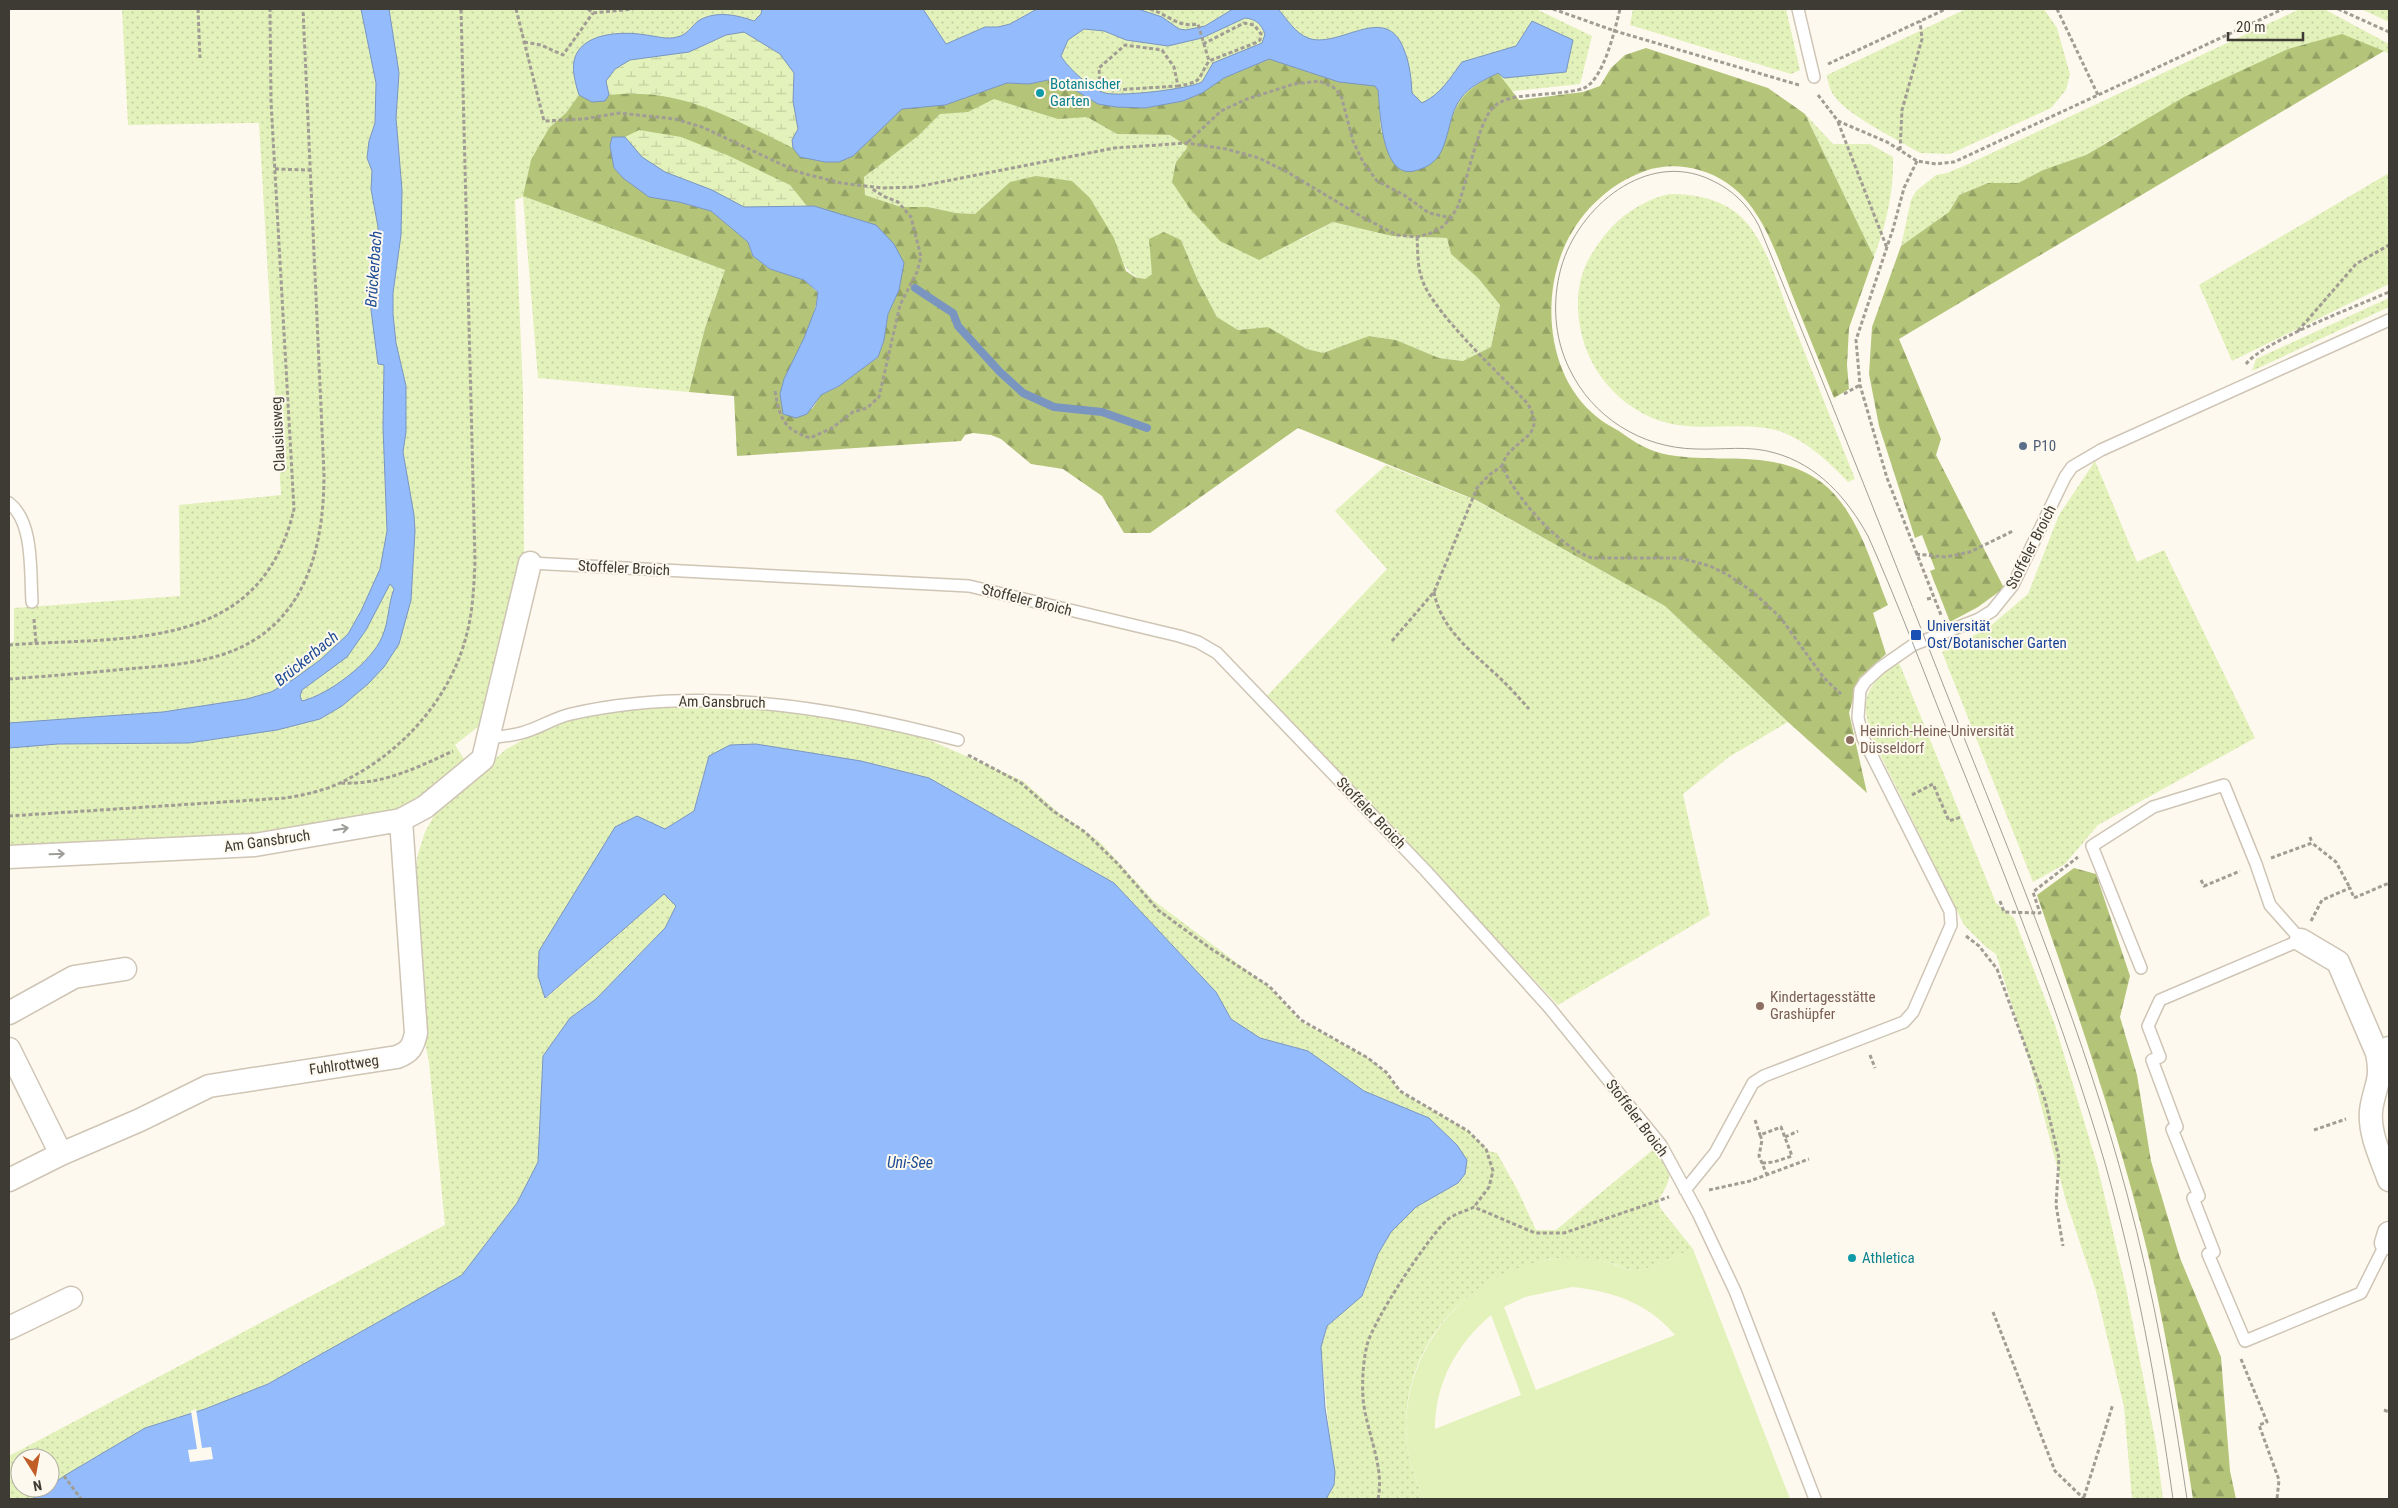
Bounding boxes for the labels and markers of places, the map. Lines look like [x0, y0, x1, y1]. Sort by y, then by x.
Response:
place label: Botanischer Garten [1050, 75, 1121, 110]
marker: Botanischer Garten [1034, 87, 1046, 99]
place label: P10 [2033, 437, 2056, 455]
marker: P10 [2017, 440, 2029, 452]
place label: Universität Ost/Botanischer Garten [1927, 617, 2067, 652]
marker: Universität Ost/Botanischer Garten [1909, 628, 1923, 642]
place label: Heinrich-Heine-Universität Düsseldorf [1860, 722, 2014, 757]
marker: Heinrich-Heine-Universität Düsseldorf [1844, 734, 1856, 746]
place label: Kindertagesstätte Grashüpfer [1770, 988, 1876, 1023]
marker: Kindertagesstätte Grashüpfer [1754, 1000, 1766, 1012]
place label: Athletica [1862, 1249, 1915, 1267]
marker: Athletica [1846, 1252, 1858, 1264]

